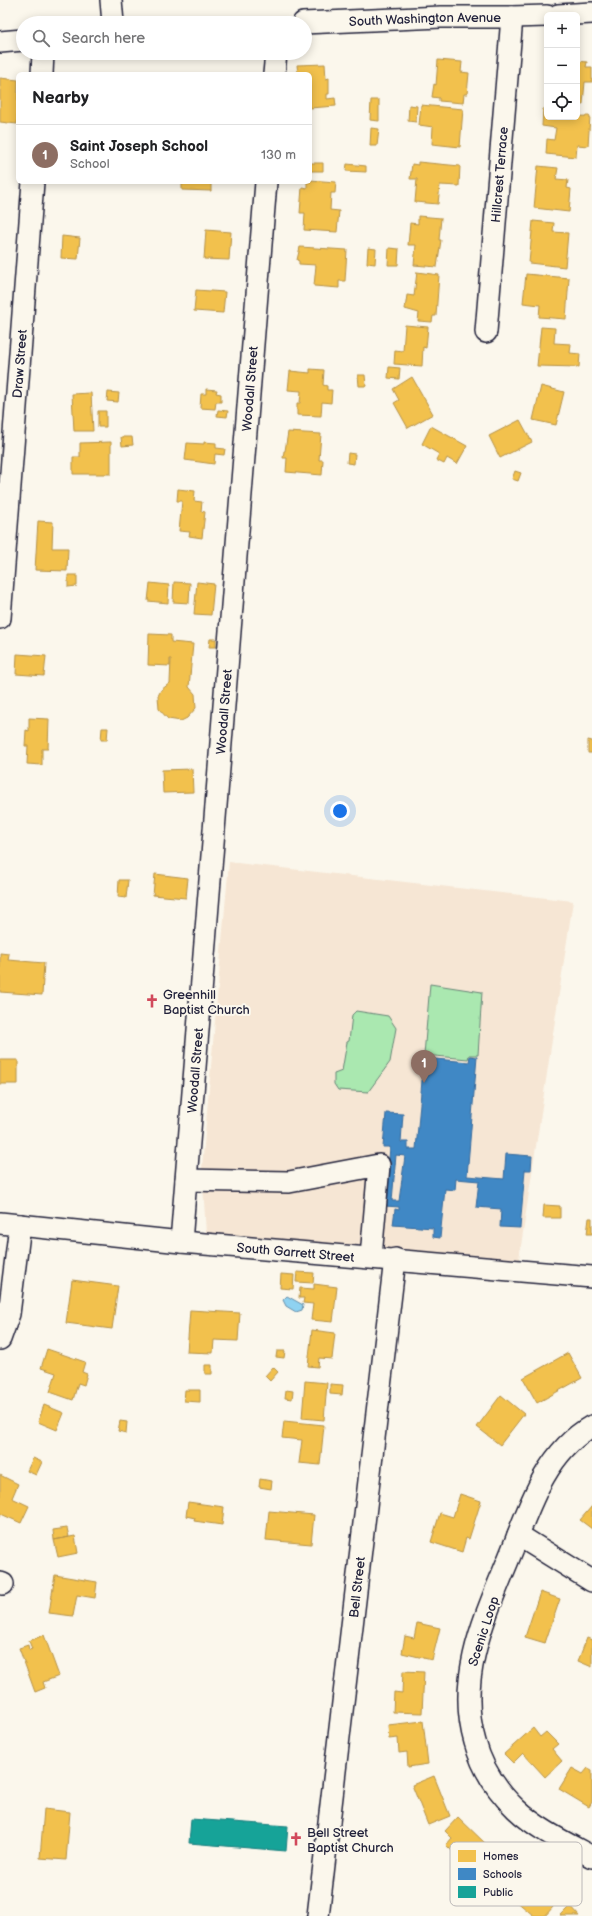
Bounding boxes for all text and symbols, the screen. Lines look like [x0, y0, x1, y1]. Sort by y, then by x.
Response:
street label: South Washington Avenue [349, 10, 501, 30]
map controls [544, 12, 580, 120]
button: + [544, 12, 580, 48]
search box [16, 16, 312, 60]
icon: search [30, 27, 52, 49]
text: Search here [62, 29, 145, 48]
button: − [544, 48, 580, 84]
button: locate [544, 84, 580, 120]
text: Nearby [32, 88, 89, 108]
street label: Hillcrest Terrace [488, 126, 512, 223]
text: Saint Joseph School [70, 137, 208, 156]
text: 1 [42, 147, 48, 163]
text: 130 m [261, 147, 296, 163]
text: School [70, 156, 110, 172]
street label: Draw Street [10, 329, 31, 399]
street label: Woodall Street [239, 346, 262, 432]
street label: Woodall Street [213, 669, 236, 755]
your location [330, 801, 350, 821]
place label: Greenhill Baptist Church [163, 987, 250, 1018]
church icon: Greenhill Baptist Church [144, 993, 160, 1009]
street label: Woodall Street [184, 1027, 207, 1114]
pin: 1 [411, 1050, 437, 1083]
street label: South Garrett Street [236, 1240, 355, 1266]
street label: Bell Street [346, 1556, 369, 1619]
street label: Scenic Loop [465, 1594, 503, 1668]
place label: Bell Street Baptist Church [307, 1825, 394, 1856]
church icon: Bell Street Baptist Church [288, 1831, 304, 1847]
legend [450, 1842, 582, 1906]
text: Homes [483, 1850, 519, 1863]
text: Schools [483, 1868, 523, 1881]
text: Public [483, 1886, 513, 1899]

